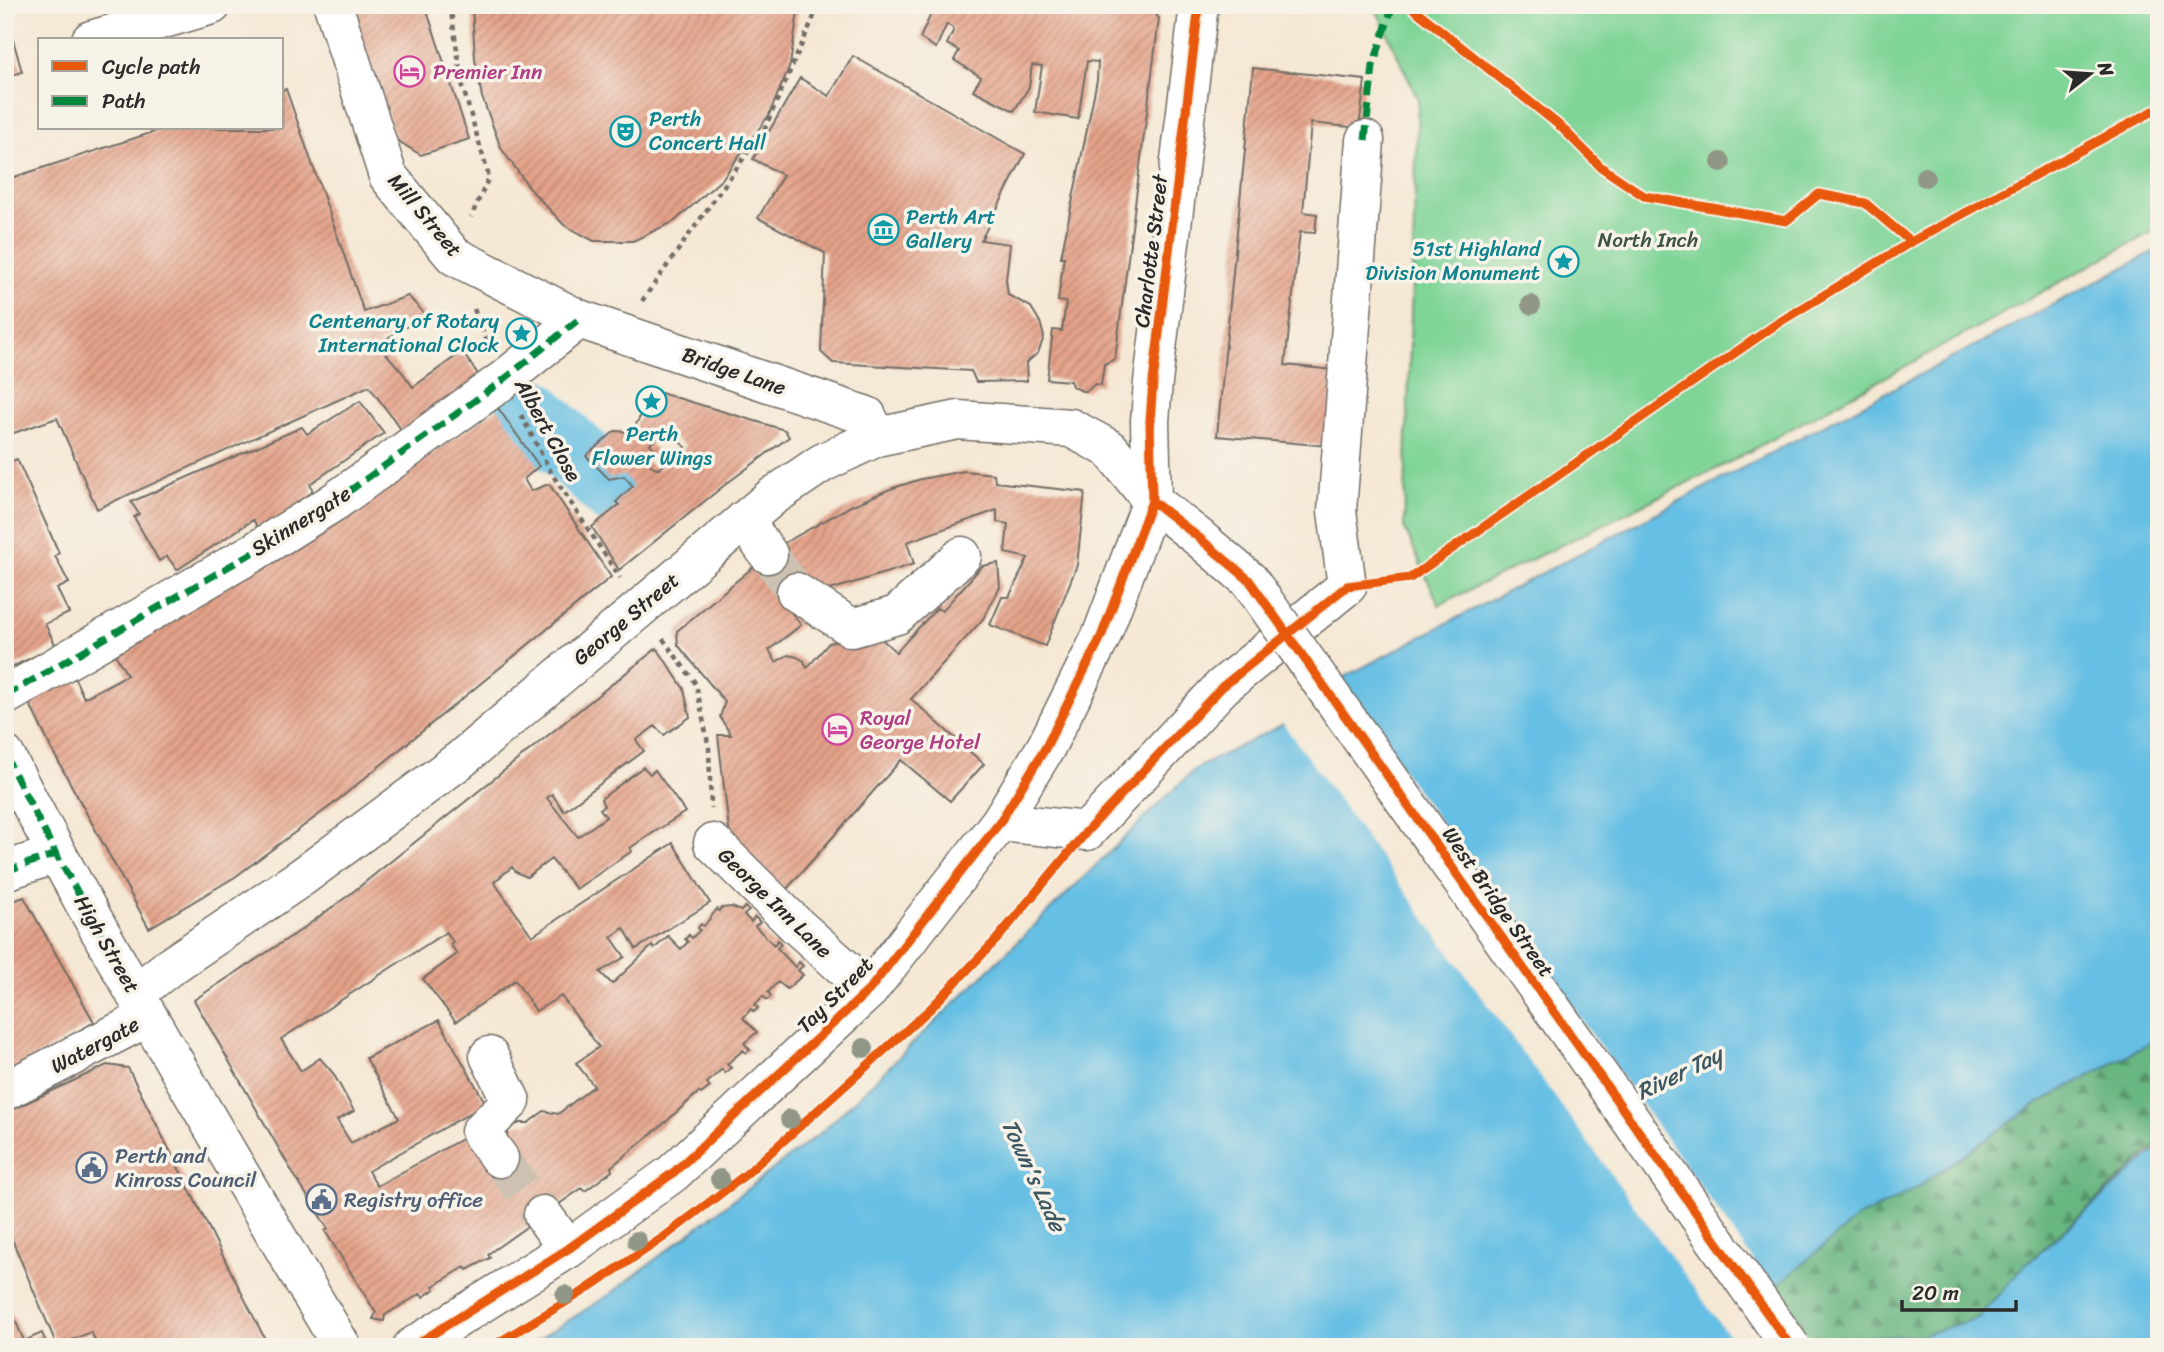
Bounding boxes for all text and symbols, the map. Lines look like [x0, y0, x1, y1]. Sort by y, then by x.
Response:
legend [38, 38, 284, 130]
north arrow [2056, 38, 2126, 108]
text: Cycle path [102, 48, 201, 86]
place label: Premier Inn [433, 53, 542, 91]
hotel icon: Premier Inn [393, 55, 427, 89]
text: N [2088, 57, 2124, 81]
text: Path [102, 82, 145, 120]
place label: Perth Concert Hall [649, 100, 767, 162]
theatre icon: Perth Concert Hall [609, 114, 643, 148]
street label: Mill Street [378, 164, 472, 266]
street label: Charlotte Street [1123, 171, 1179, 330]
place label: Perth Art Gallery [906, 198, 995, 260]
museum icon: Perth Art Gallery [866, 212, 900, 246]
park label: North Inch [1598, 221, 1698, 259]
place label: 51st Highland Division Monument [1365, 230, 1542, 292]
place icon: 51st Highland Division Monument [1546, 244, 1580, 278]
place label: Centenary of Rotary International Clock [309, 302, 500, 364]
place icon: Centenary of Rotary International Clock [505, 316, 539, 350]
street label: Bridge Lane [677, 335, 791, 407]
street label: Albert Close [503, 370, 592, 489]
place icon: Perth Flower Wings [635, 385, 669, 419]
place label: Perth Flower Wings [592, 415, 712, 477]
street label: Skinnergate [243, 475, 359, 567]
street label: George Street [564, 563, 688, 675]
place label: Royal George Hotel [860, 699, 981, 761]
hotel icon: Royal George Hotel [820, 713, 854, 747]
street label: West Bridge Street [1432, 818, 1564, 986]
street label: George Inn Lane [708, 838, 842, 968]
street label: High Street [63, 887, 151, 1001]
street label: Tay Street [787, 947, 883, 1043]
street label: Watergate [44, 1005, 147, 1084]
water label: River Tay [1629, 1034, 1732, 1112]
water label: Town's Lade [989, 1112, 1079, 1241]
place label: Perth and Kinross Council [115, 1137, 257, 1199]
public building icon: Perth and Kinross Council [75, 1151, 109, 1185]
place label: Registry office [344, 1181, 483, 1219]
public building icon: Registry office [304, 1183, 338, 1217]
scale bar [1902, 1268, 2015, 1312]
text: 20 m [1912, 1274, 1959, 1312]

